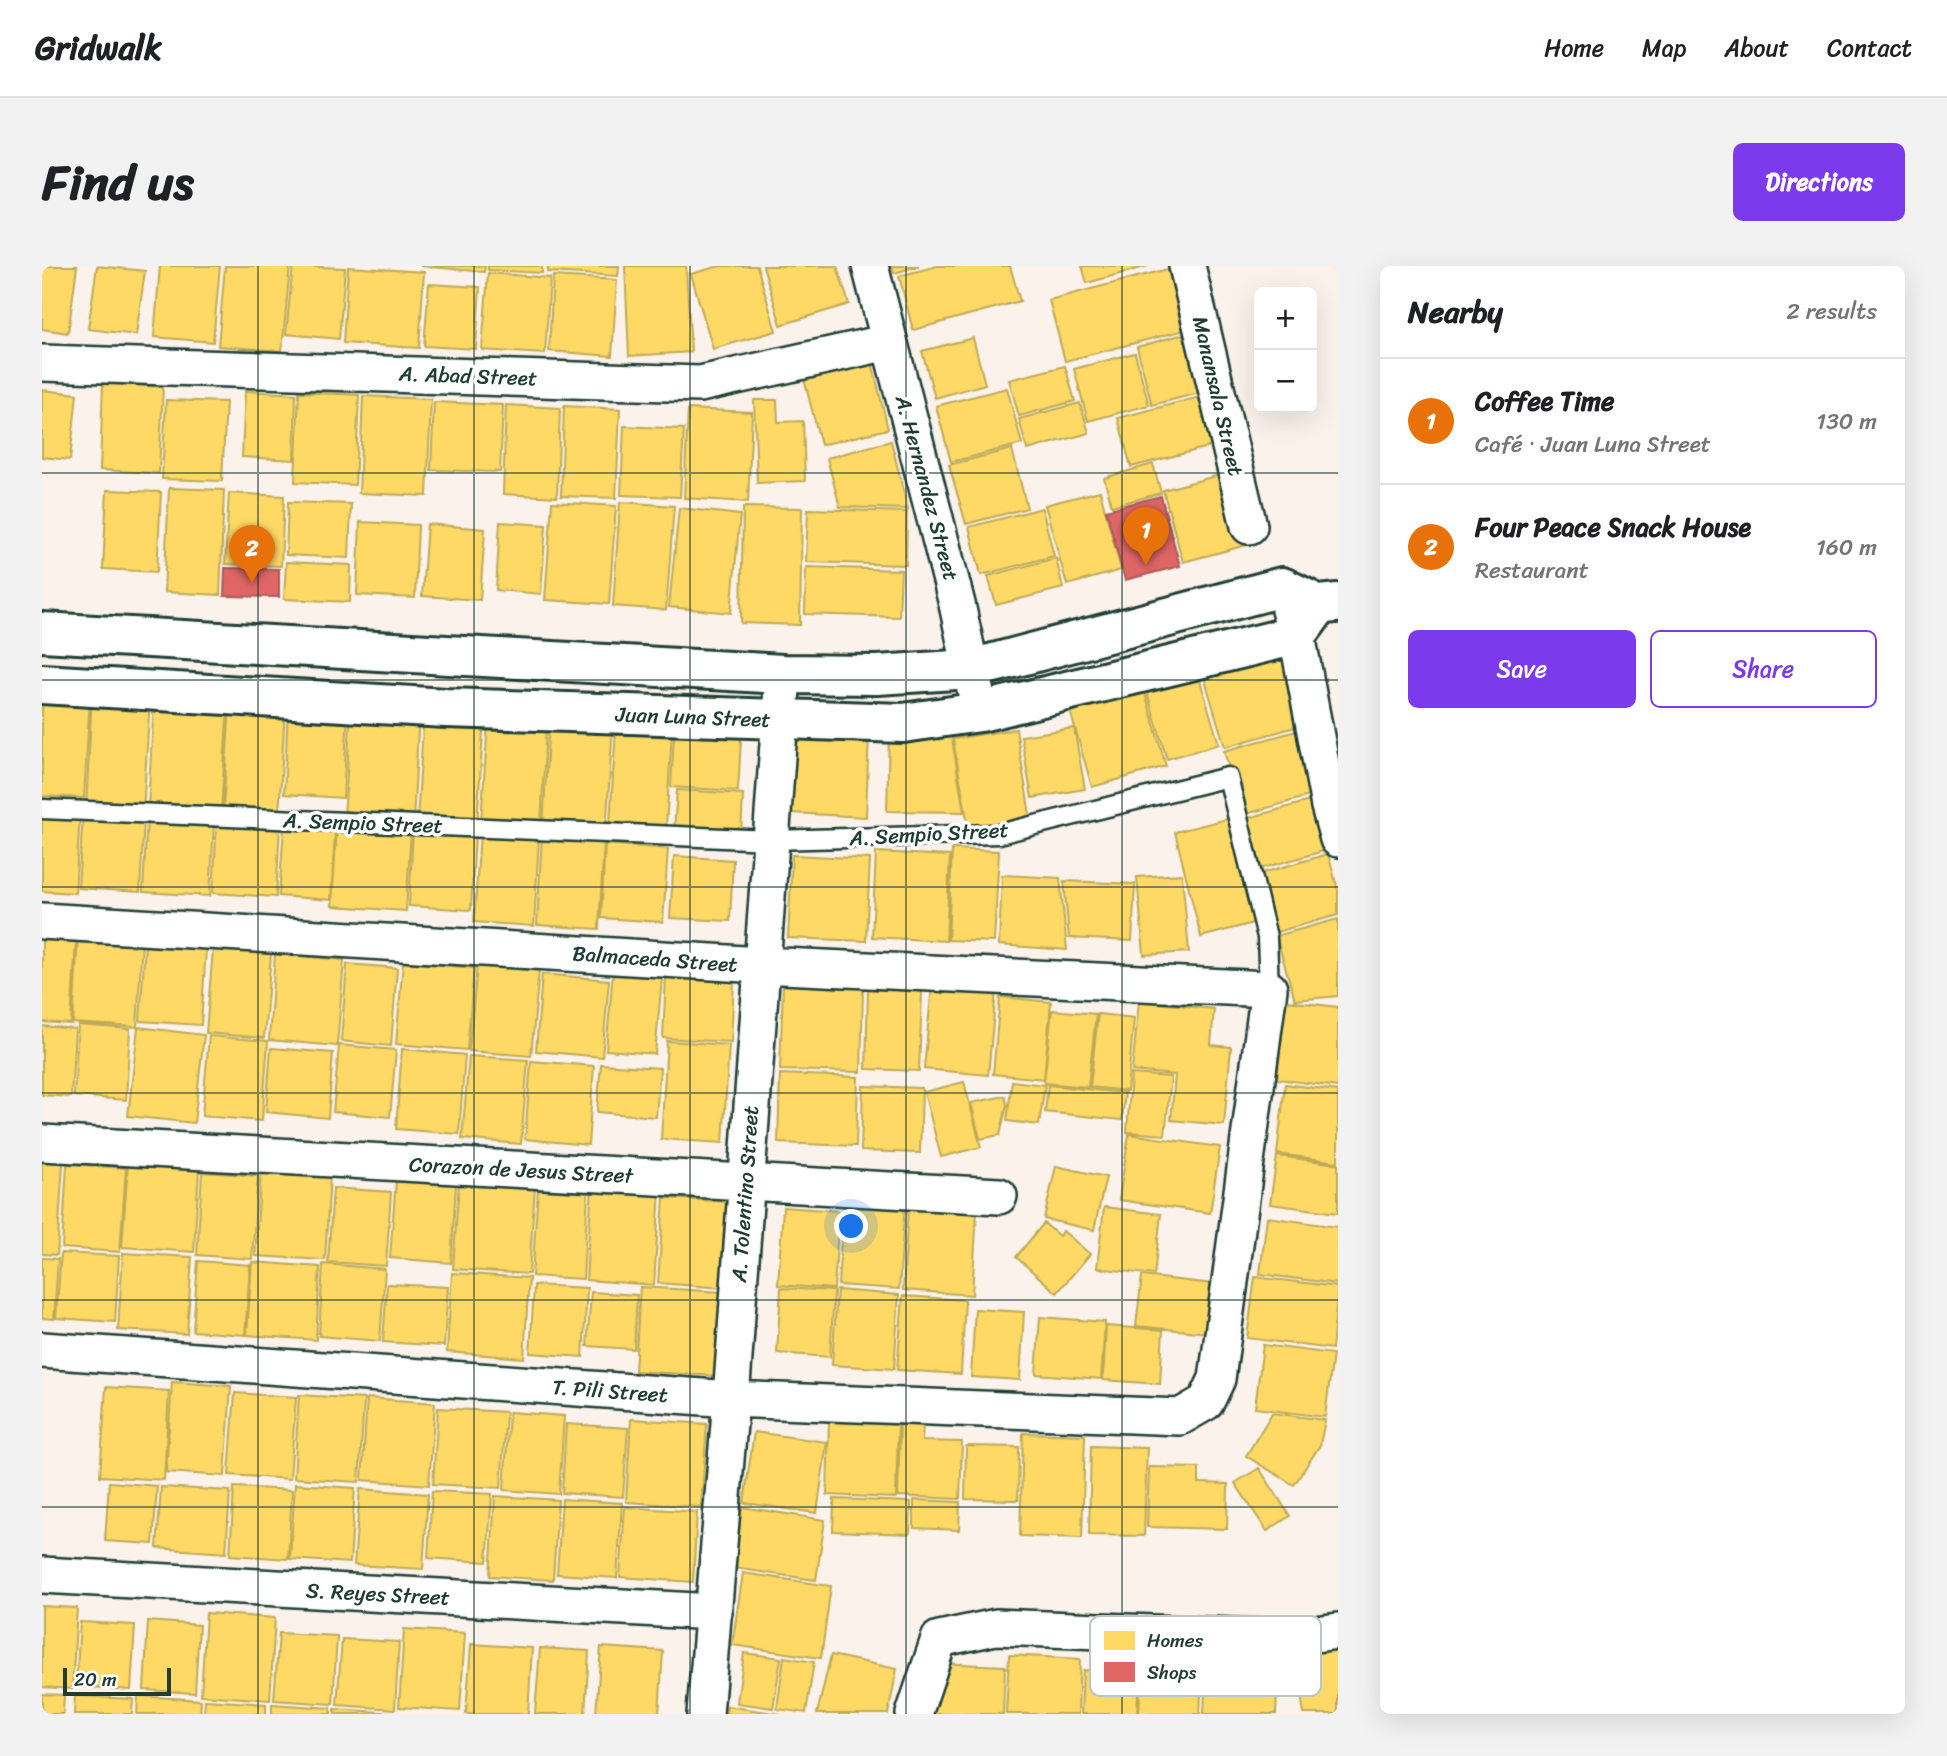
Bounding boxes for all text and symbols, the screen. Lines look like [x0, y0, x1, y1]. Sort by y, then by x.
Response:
text: Gridwalk [35, 19, 162, 77]
text: Home [1544, 27, 1604, 69]
text: Map [1642, 27, 1686, 69]
text: About [1724, 27, 1789, 69]
text: Contact [1827, 27, 1912, 69]
text: Find us [42, 139, 194, 226]
button: Directions [1733, 143, 1905, 221]
text: Nearby [1408, 285, 1503, 339]
map controls [1254, 287, 1317, 413]
button: + [1254, 287, 1317, 350]
text: 2 results [1786, 291, 1877, 332]
street label: Manansala Street [1181, 312, 1255, 480]
button: − [1254, 350, 1317, 413]
street label: A. Abad Street [397, 355, 538, 397]
text: Coffee Time [1475, 378, 1614, 424]
street label: A. Hernandez Street [884, 390, 970, 585]
text: 1 [1426, 401, 1436, 442]
text: 130 m [1816, 401, 1877, 442]
text: Café · Juan Luna Street [1475, 424, 1711, 465]
text: Four Peace Snack House [1475, 504, 1751, 550]
pin: 1 [1123, 507, 1169, 565]
pin: 2 [229, 525, 275, 583]
text: 2 [1424, 527, 1438, 568]
text: 160 m [1816, 527, 1877, 568]
text: Restaurant [1475, 550, 1589, 591]
button: Save [1408, 630, 1636, 708]
button: Share [1650, 630, 1877, 708]
street label: Juan Luna Street [614, 695, 771, 739]
street label: A. Sempio Street [282, 801, 443, 845]
street label: A. Sempio Street [847, 811, 1010, 857]
street label: Balmaceda Street [571, 934, 739, 984]
street label: A. Tolentino Street [720, 1104, 770, 1285]
street label: Corazon de Jesus Street [408, 1145, 635, 1195]
your location [834, 1209, 868, 1243]
street label: T. Pili Street [551, 1368, 669, 1414]
street label: S. Reyes Street [305, 1571, 451, 1617]
legend [1090, 1616, 1321, 1696]
text: Homes [1147, 1624, 1203, 1657]
text: Shops [1147, 1656, 1197, 1689]
text: 20 m [74, 1663, 117, 1696]
scale bar [63, 1665, 172, 1697]

